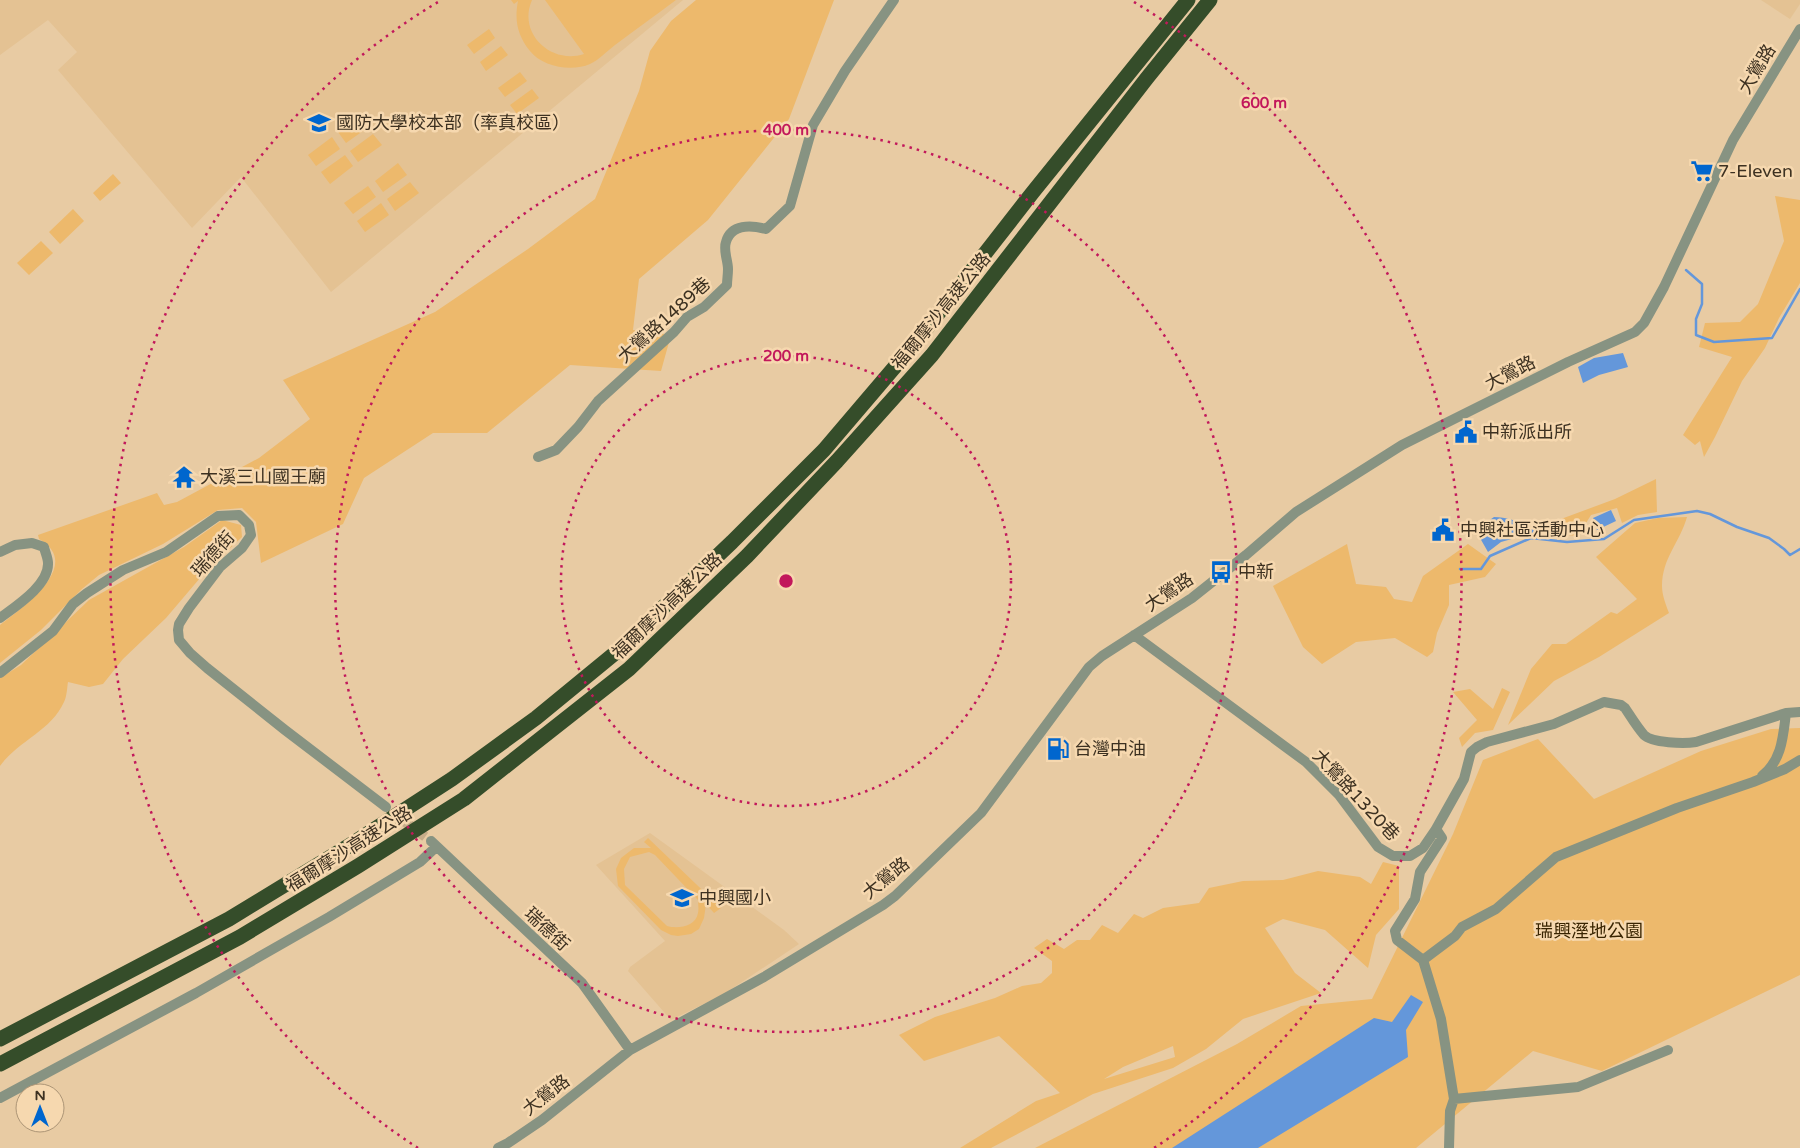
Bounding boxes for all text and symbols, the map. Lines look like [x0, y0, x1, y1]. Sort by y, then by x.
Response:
street label: 大鶯路 [1734, 40, 1780, 98]
text: 600 m [1241, 94, 1287, 112]
school or university icon: 國防大學校本部（率真校區） [306, 110, 332, 136]
place label: 國防大學校本部（率真校區） [336, 112, 570, 134]
text: 400 m [763, 121, 809, 139]
supermarket icon: 7-Eleven [1689, 158, 1715, 184]
place label: 7-Eleven [1718, 160, 1793, 182]
street label: 福爾摩沙高速公路 [887, 248, 995, 374]
street label: 大鶯路1489巷 [613, 273, 715, 367]
text: 200 m [763, 347, 809, 365]
street label: 大鶯路 [1481, 351, 1539, 395]
public building icon: 中新派出所 [1453, 419, 1479, 445]
place label: 中新派出所 [1482, 421, 1572, 443]
temple icon: 大溪三山國王廟 [171, 464, 197, 490]
place label: 大溪三山國王廟 [200, 466, 326, 488]
public building icon: 中興社區活動中心 [1430, 517, 1456, 543]
place label: 中興社區活動中心 [1460, 519, 1604, 541]
street label: 瑞德街 [187, 527, 239, 581]
street label: 福爾摩沙高速公路 [608, 548, 726, 664]
bus stop icon: 中新 [1208, 559, 1234, 585]
place label: 中新 [1238, 561, 1274, 583]
street label: 大鶯路 [1140, 568, 1198, 616]
centre of rings [777, 572, 795, 590]
fuel station icon: 台灣中油 [1045, 736, 1071, 762]
place label: 台灣中油 [1074, 738, 1146, 760]
street label: 大鶯路1320巷 [1308, 745, 1404, 845]
street label: 福爾摩沙高速公路 [282, 802, 416, 896]
street label: 大鶯路 [858, 852, 914, 904]
school or university icon: 中興國小 [669, 885, 695, 911]
place label: 中興國小 [699, 887, 771, 909]
street label: 瑞德街 [520, 903, 574, 955]
park label: 瑞興溼地公園 [1535, 920, 1643, 942]
street label: 大鶯路 [518, 1070, 574, 1120]
north arrow [15, 1083, 65, 1133]
text: N [34, 1087, 46, 1104]

